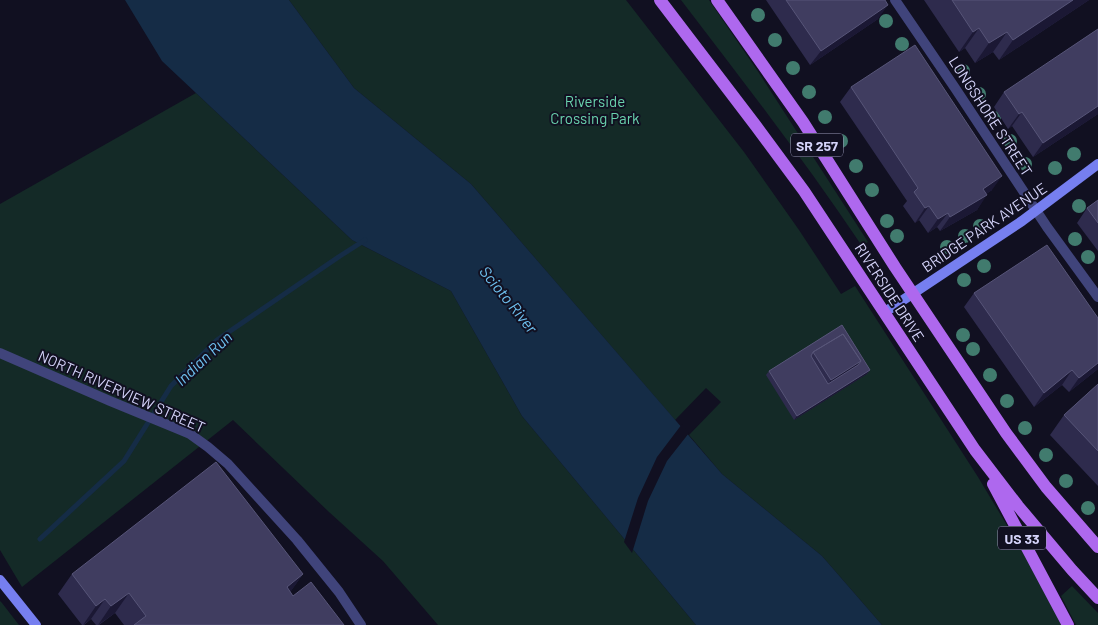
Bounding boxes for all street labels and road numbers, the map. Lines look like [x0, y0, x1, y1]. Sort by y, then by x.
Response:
street label: LONGSHORE STREET [946, 53, 1036, 179]
road number: SR 257 [791, 134, 843, 156]
street label: BRIDGE PARK AVENUE [918, 178, 1050, 276]
street label: RIVERSIDE DRIVE [851, 239, 929, 345]
street label: NORTH RIVERVIEW STREET [36, 346, 208, 436]
road number: US 33 [998, 526, 1046, 550]

